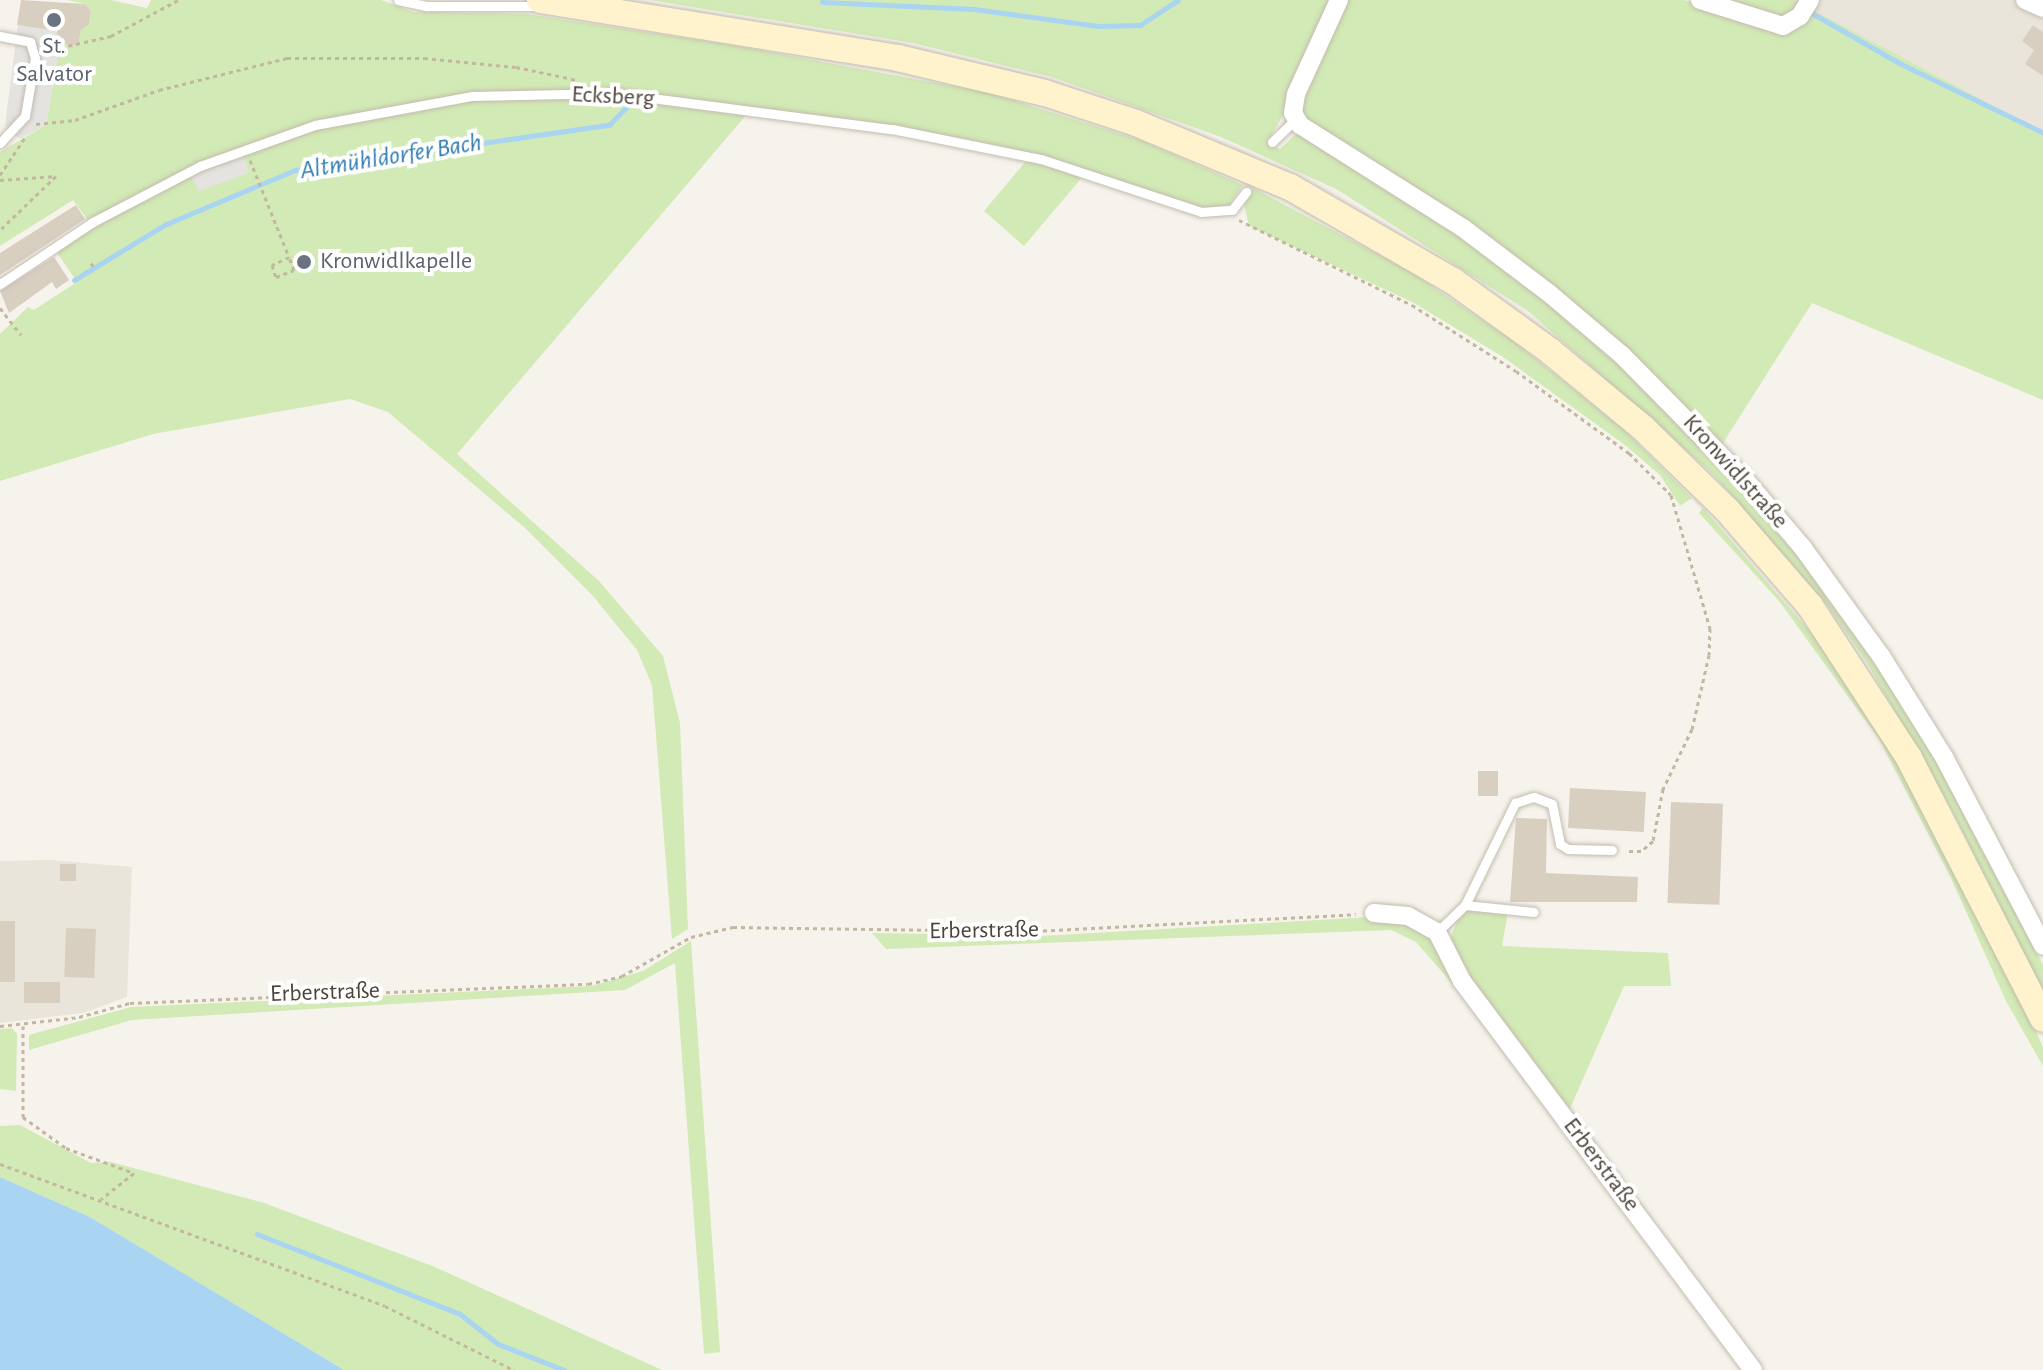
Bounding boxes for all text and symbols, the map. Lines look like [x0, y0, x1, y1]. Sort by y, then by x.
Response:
marker: St. Salvator [45, 11, 63, 29]
place label: St. Salvator [16, 33, 92, 89]
street label: Ecksberg [571, 80, 655, 114]
water label: Altmühldorfer Bach [298, 127, 484, 187]
place label: Kronwidlkapelle [320, 248, 472, 276]
marker: Kronwidlkapelle [295, 253, 313, 271]
street label: Kronwidlstraße [1676, 409, 1794, 535]
street label: Erberstraße [929, 916, 1039, 946]
street label: Erberstraße [270, 977, 380, 1009]
street label: Erberstraße [1556, 1113, 1646, 1217]

